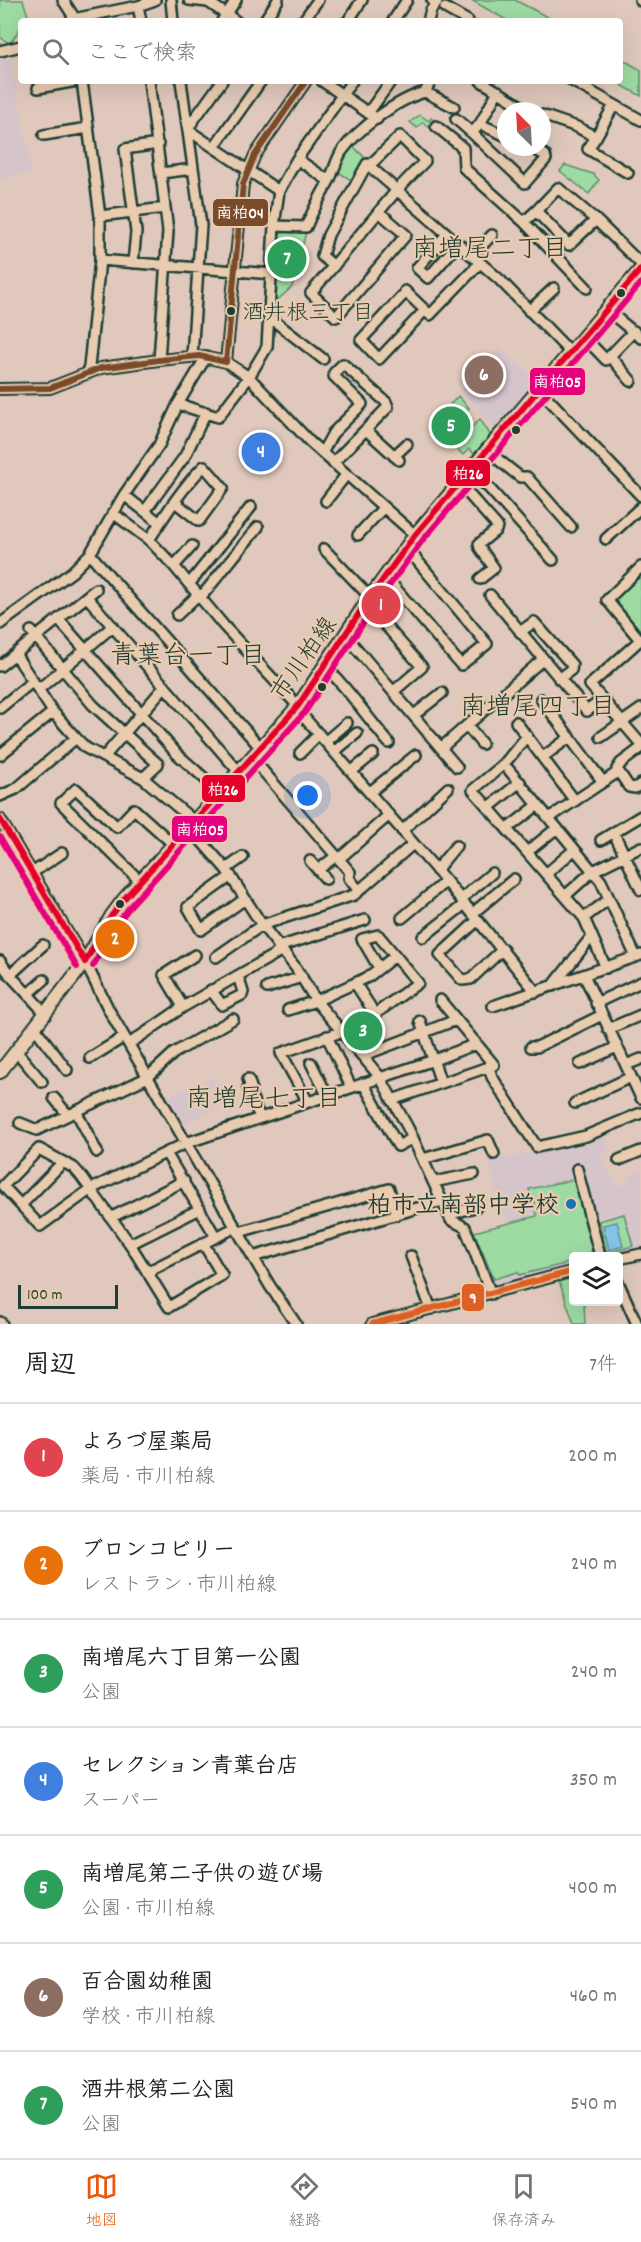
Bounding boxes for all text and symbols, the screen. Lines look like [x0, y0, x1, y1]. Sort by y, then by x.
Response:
search box [18, 18, 623, 84]
icon: search [39, 35, 72, 68]
text: ここで検索 [87, 39, 197, 70]
north arrow [497, 102, 551, 156]
line badge: 南柏04 [212, 198, 269, 227]
text: 南柏04 [216, 203, 264, 226]
district label: 南増尾二丁目 [412, 232, 568, 269]
pin: 7 [268, 236, 306, 282]
unlabelled marker [615, 287, 627, 299]
place label: 酒井根三丁目 [242, 299, 374, 330]
marker: 酒井根三丁目 [225, 305, 237, 317]
pin: 6 [464, 352, 504, 398]
line badge: 南柏05 [529, 367, 586, 396]
text: 南柏05 [533, 372, 581, 395]
pin: 5 [432, 404, 470, 448]
unlabelled marker [510, 424, 522, 436]
pin: 4 [242, 430, 280, 474]
line badge: 柏26 [445, 459, 491, 487]
text: 柏26 [453, 464, 484, 487]
pin: 1 [362, 582, 400, 628]
street label: 市川柏線 [264, 611, 347, 709]
district label: 青葉台一丁目 [110, 639, 266, 676]
unlabelled marker [316, 681, 328, 693]
district label: 南増尾四丁目 [460, 690, 616, 727]
line badge: 柏26 [201, 774, 246, 803]
text: 柏26 [208, 780, 239, 803]
your location [293, 781, 322, 810]
line badge: 南柏05 [171, 815, 228, 843]
text: 南柏05 [176, 820, 224, 843]
unlabelled marker [114, 898, 126, 910]
pin: 2 [96, 916, 134, 962]
pin: 3 [344, 1008, 382, 1054]
district label: 南増尾七丁目 [186, 1082, 342, 1119]
place label: 柏市立南部中学校 [367, 1190, 559, 1224]
marker: 柏市立南部中学校 [564, 1197, 578, 1211]
map controls [569, 1252, 623, 1306]
button: layers [569, 1252, 623, 1306]
scale bar [18, 1282, 118, 1310]
line badge: 9 [461, 1283, 485, 1312]
text: 100 m [27, 1284, 63, 1307]
text: 9 [469, 1288, 477, 1311]
text: 周辺 [24, 1348, 76, 1385]
text: 7件 [589, 1352, 617, 1380]
text: よろづ屋薬局 [81, 1428, 213, 1459]
text: 1 [41, 1443, 46, 1471]
text: 200 m [568, 1443, 617, 1471]
text: 薬局 · 市川柏線 [81, 1464, 215, 1492]
text: ブロンコビリー [81, 1536, 235, 1567]
text: 2 [39, 1551, 48, 1579]
text: 240 m [571, 1551, 617, 1579]
text: レストラン · 市川柏線 [81, 1572, 276, 1600]
text: 南増尾六丁目第一公園 [81, 1644, 301, 1675]
text: 3 [39, 1659, 48, 1687]
text: 240 m [571, 1659, 617, 1687]
text: 公園 [81, 1680, 121, 1708]
text: セレクション青葉台店 [81, 1752, 299, 1783]
text: 4 [39, 1767, 48, 1795]
text: 350 m [570, 1767, 617, 1795]
text: スーパー [81, 1788, 160, 1816]
text: 南増尾第二子供の遊び場 [81, 1860, 323, 1891]
text: 5 [39, 1875, 48, 1903]
text: 400 m [569, 1875, 617, 1903]
text: 公園 · 市川柏線 [81, 1896, 215, 1924]
text: 百合園幼稚園 [81, 1968, 213, 1999]
text: 6 [39, 1983, 48, 2011]
text: 460 m [570, 1983, 617, 2011]
text: 学校 · 市川柏線 [81, 2004, 215, 2032]
text: 酒井根第二公園 [81, 2076, 235, 2107]
text: 7 [40, 2091, 47, 2119]
text: 540 m [570, 2091, 617, 2119]
text: 公園 [81, 2112, 121, 2140]
tab: 地図 [85, 2170, 118, 2233]
tab: 経路 [288, 2170, 321, 2233]
tab: 保存済み [492, 2170, 556, 2233]

